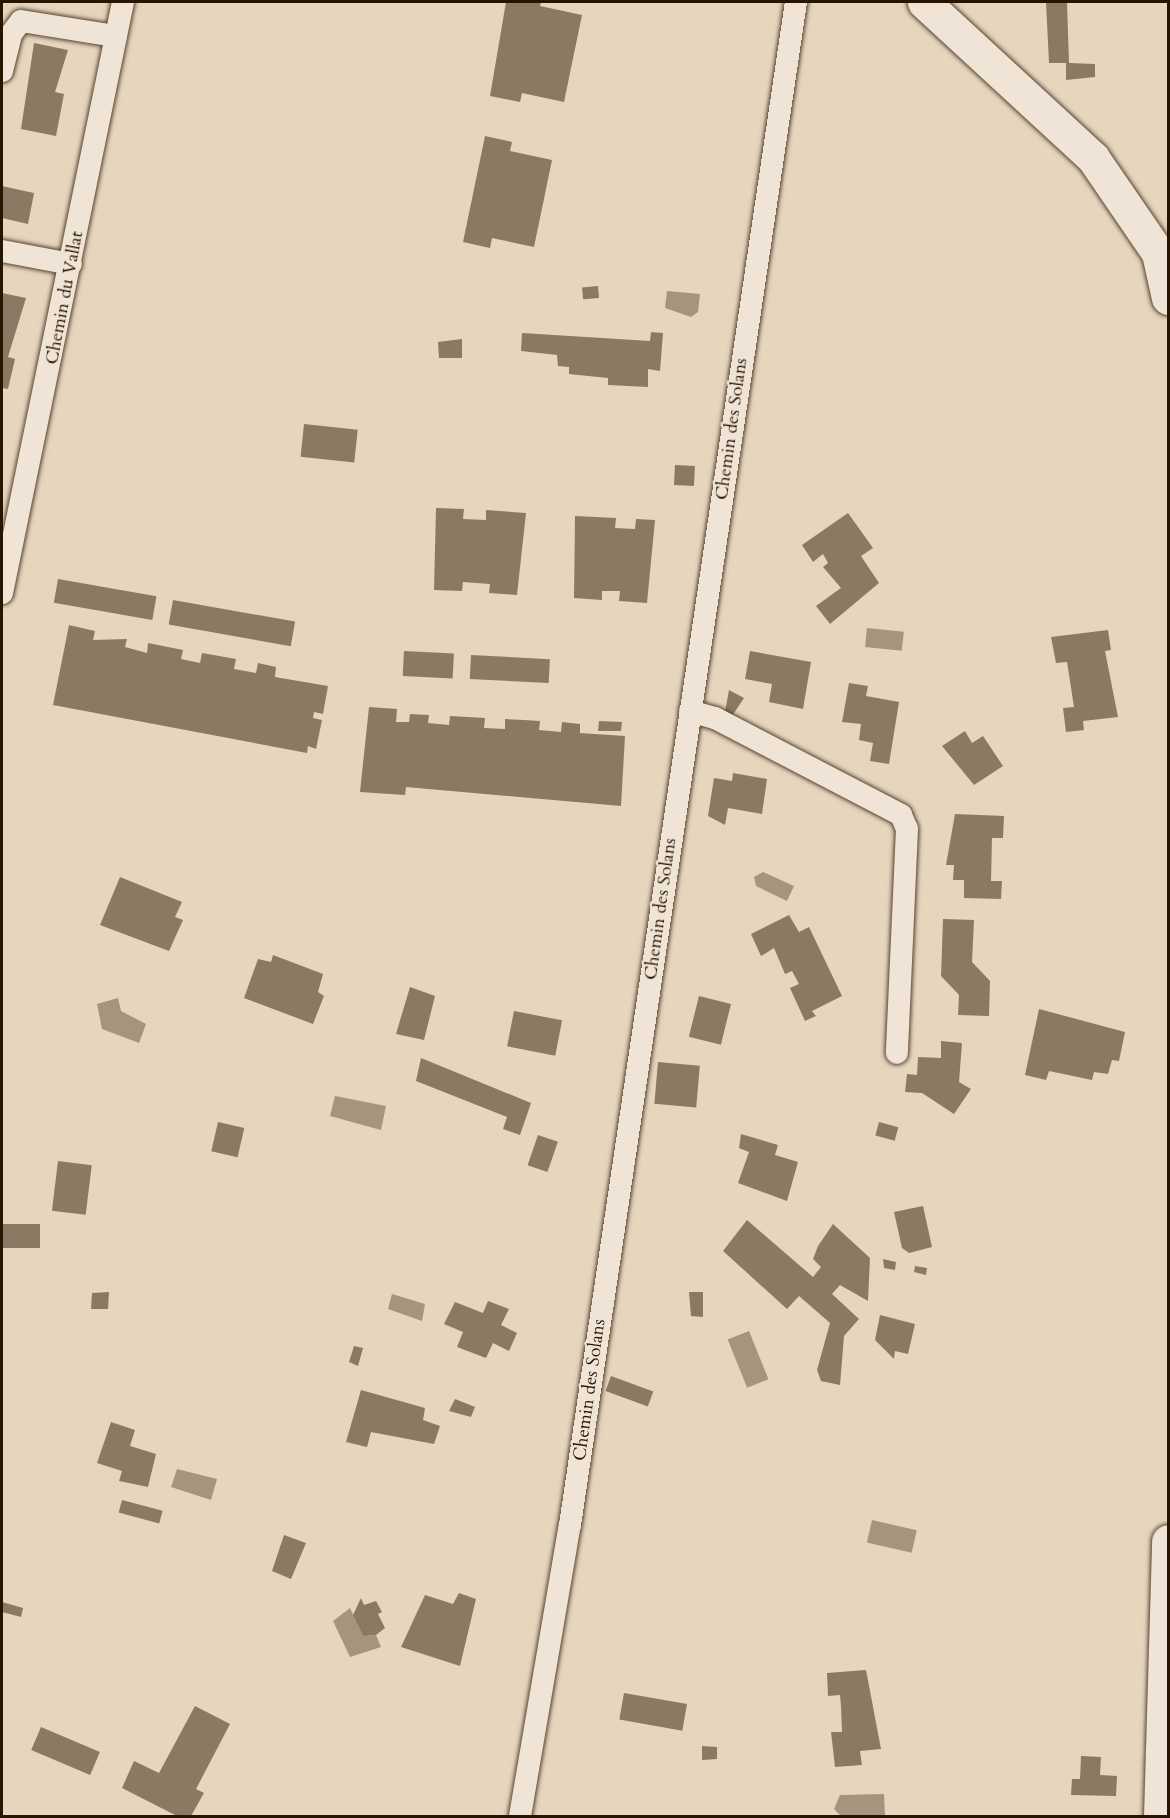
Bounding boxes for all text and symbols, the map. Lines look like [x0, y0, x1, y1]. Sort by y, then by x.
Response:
street label: Chemin du Vallat [42, 230, 88, 366]
street label: Chemin des Solans [711, 357, 753, 501]
street label: Chemin des Solans [640, 837, 682, 981]
street label: Chemin des Solans [569, 1318, 611, 1462]

